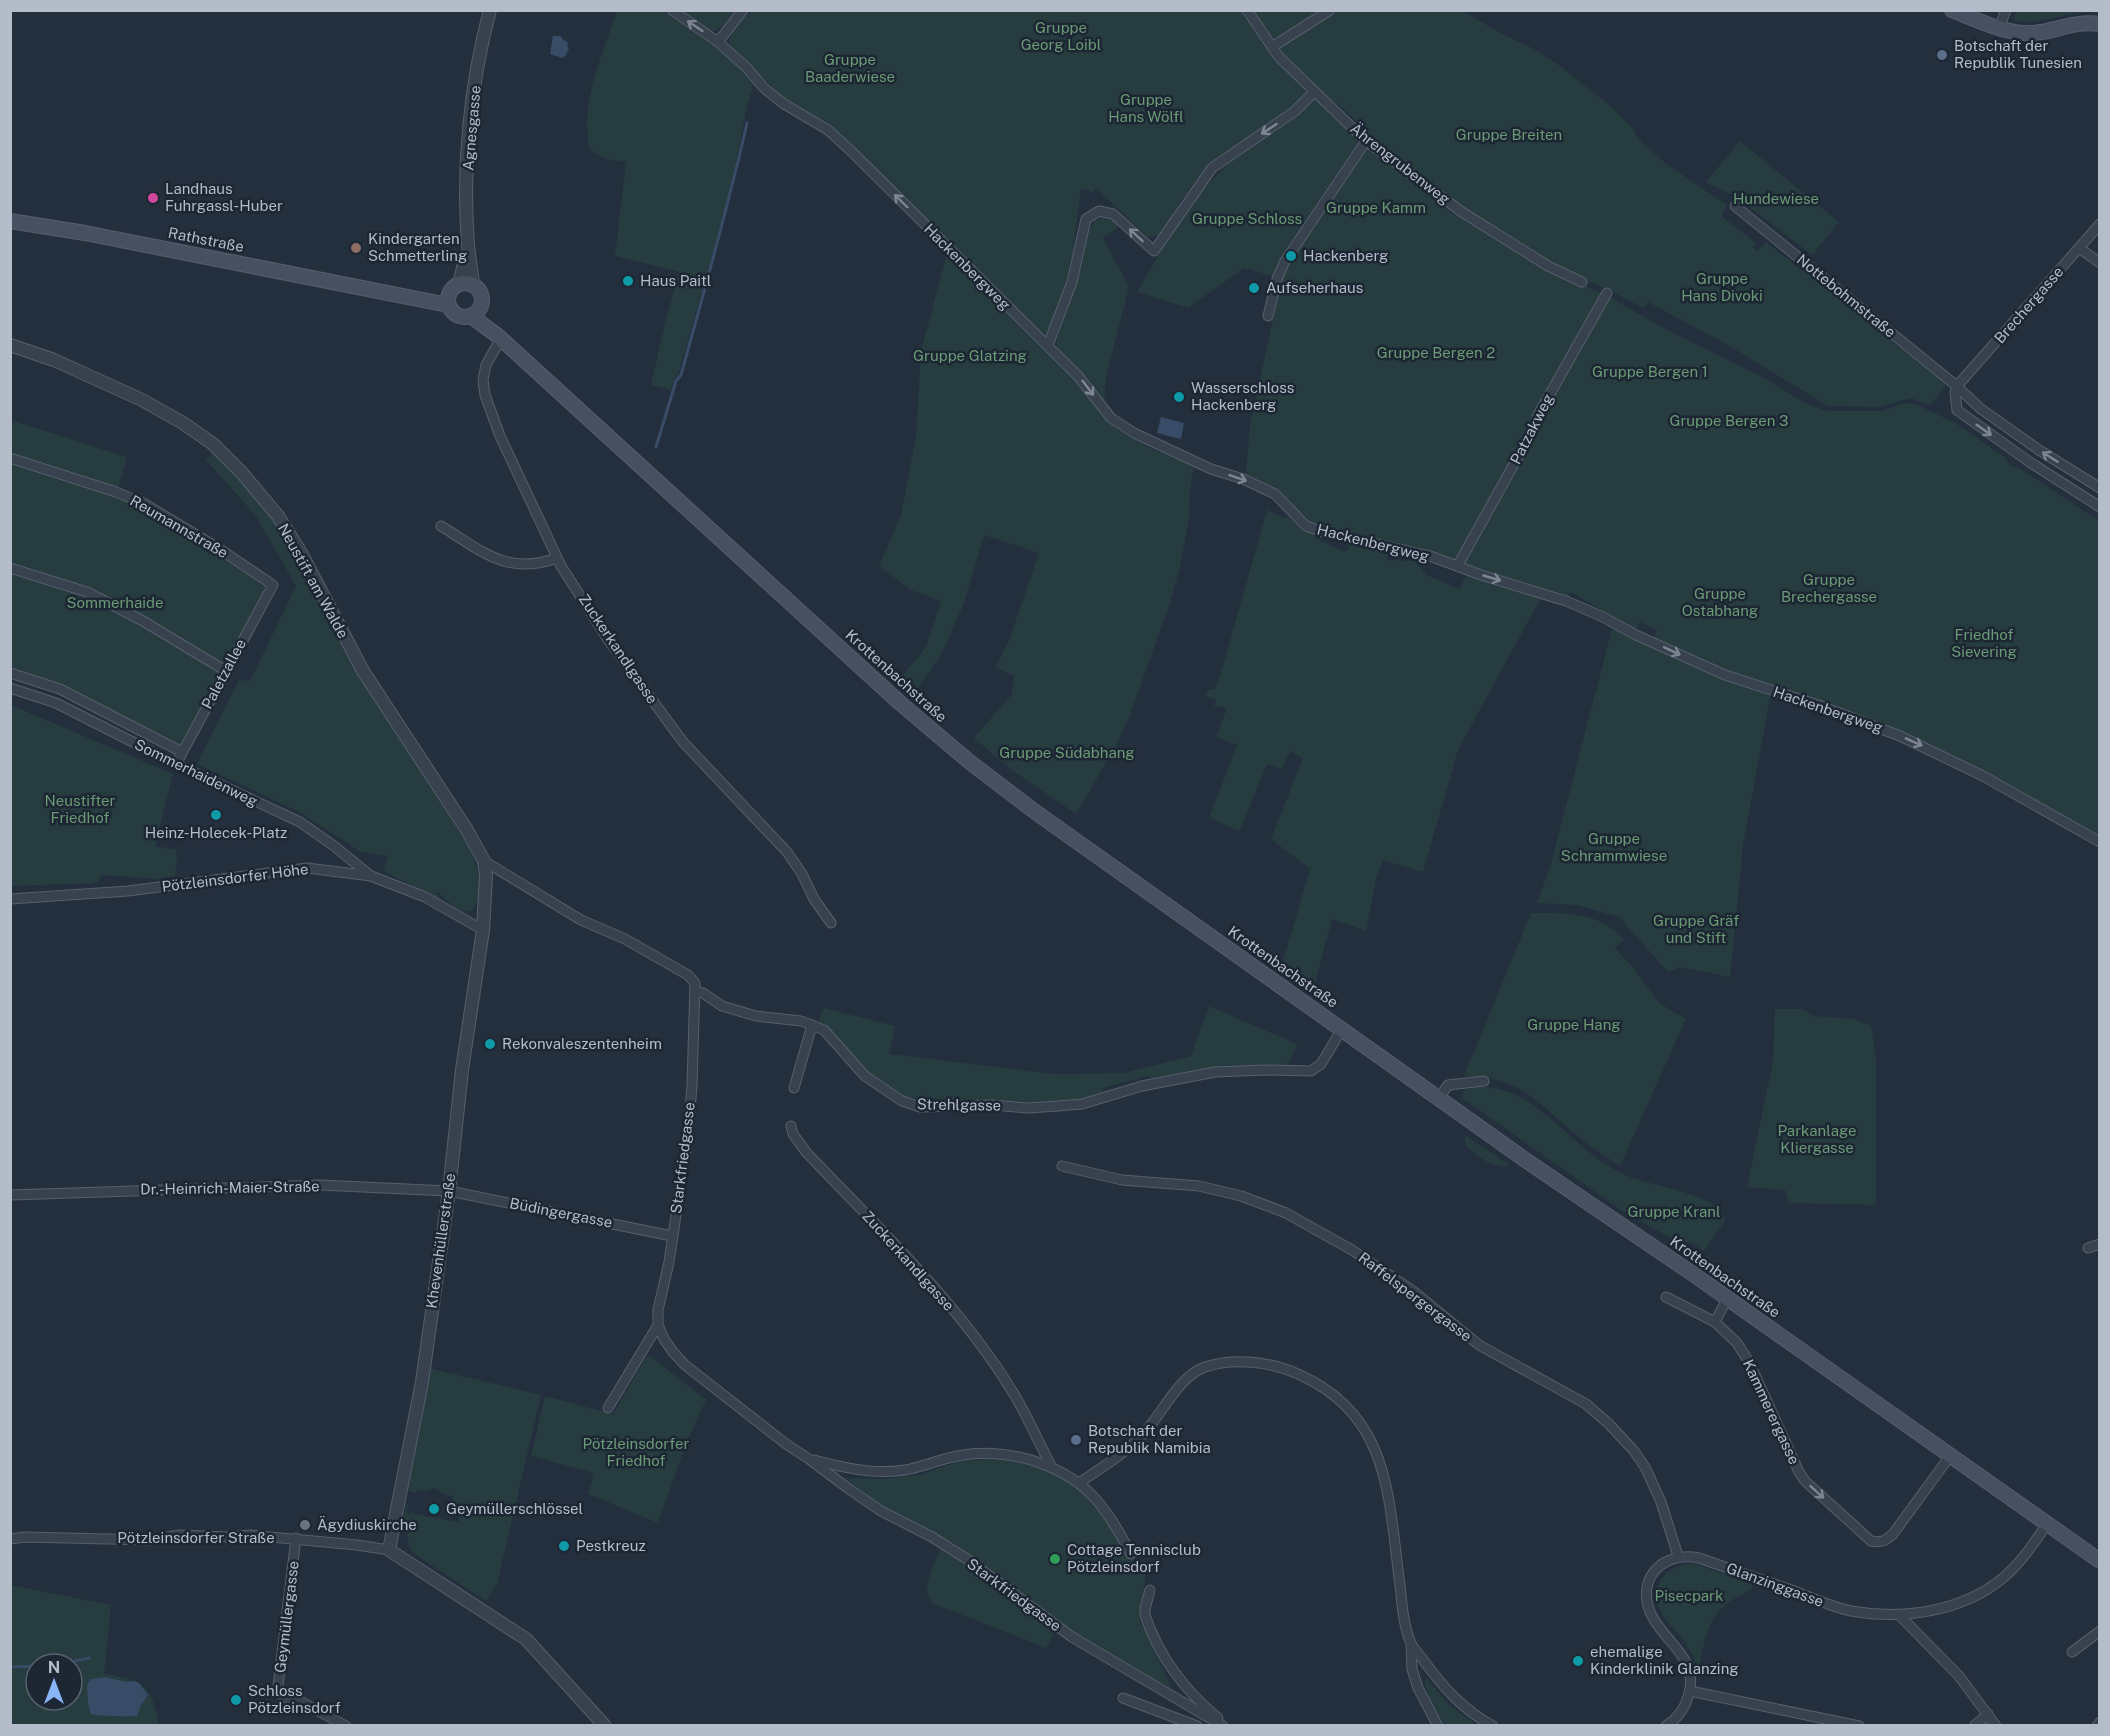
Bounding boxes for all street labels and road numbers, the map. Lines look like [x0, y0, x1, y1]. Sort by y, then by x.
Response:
street label: Agnesgasse [459, 85, 484, 171]
street label: Ährengrubenweg [1347, 119, 1454, 208]
street label: Hackenbergweg [921, 220, 1014, 313]
street label: Rathstraße [167, 224, 245, 255]
street label: Nottebohmstraße [1794, 251, 1899, 341]
street label: Brechergasse [1991, 263, 2067, 347]
street label: Patzakweg [1507, 391, 1557, 467]
street label: Reumannstraße [127, 492, 231, 561]
street label: Neustift am Walde [275, 520, 352, 641]
street label: Hackenbergweg [1315, 520, 1431, 565]
street label: Zuckerkandlgasse [575, 591, 661, 707]
street label: Krottenbachstraße [842, 626, 950, 726]
street label: Paletzallee [198, 636, 249, 712]
street label: Hackenbergweg [1771, 683, 1885, 736]
street label: Sommerhaidenweg [132, 735, 260, 810]
street label: Pötzleinsdorfer Höhe [161, 860, 309, 895]
street label: Krottenbachstraße [1225, 922, 1342, 1011]
street label: Strehlgasse [917, 1095, 1001, 1114]
street label: Starkfriedgasse [667, 1101, 698, 1215]
street label: Khevenhüllerstraße [423, 1172, 458, 1310]
street label: Dr.-Heinrich-Maier-Straße [140, 1177, 320, 1198]
street label: Büdingergasse [508, 1194, 614, 1231]
street label: Zuckerkandlgasse [859, 1207, 958, 1314]
street label: Krottenbachstraße [1667, 1232, 1784, 1321]
street label: Raffelspergergasse [1355, 1249, 1475, 1345]
street label: Kammerergasse [1740, 1357, 1803, 1467]
street label: Pötzleinsdorfer Straße [117, 1529, 275, 1546]
street label: Starkfriedgasse [964, 1555, 1065, 1634]
street label: Glanzinggasse [1724, 1559, 1826, 1610]
street label: Geymüllergasse [271, 1560, 302, 1674]

